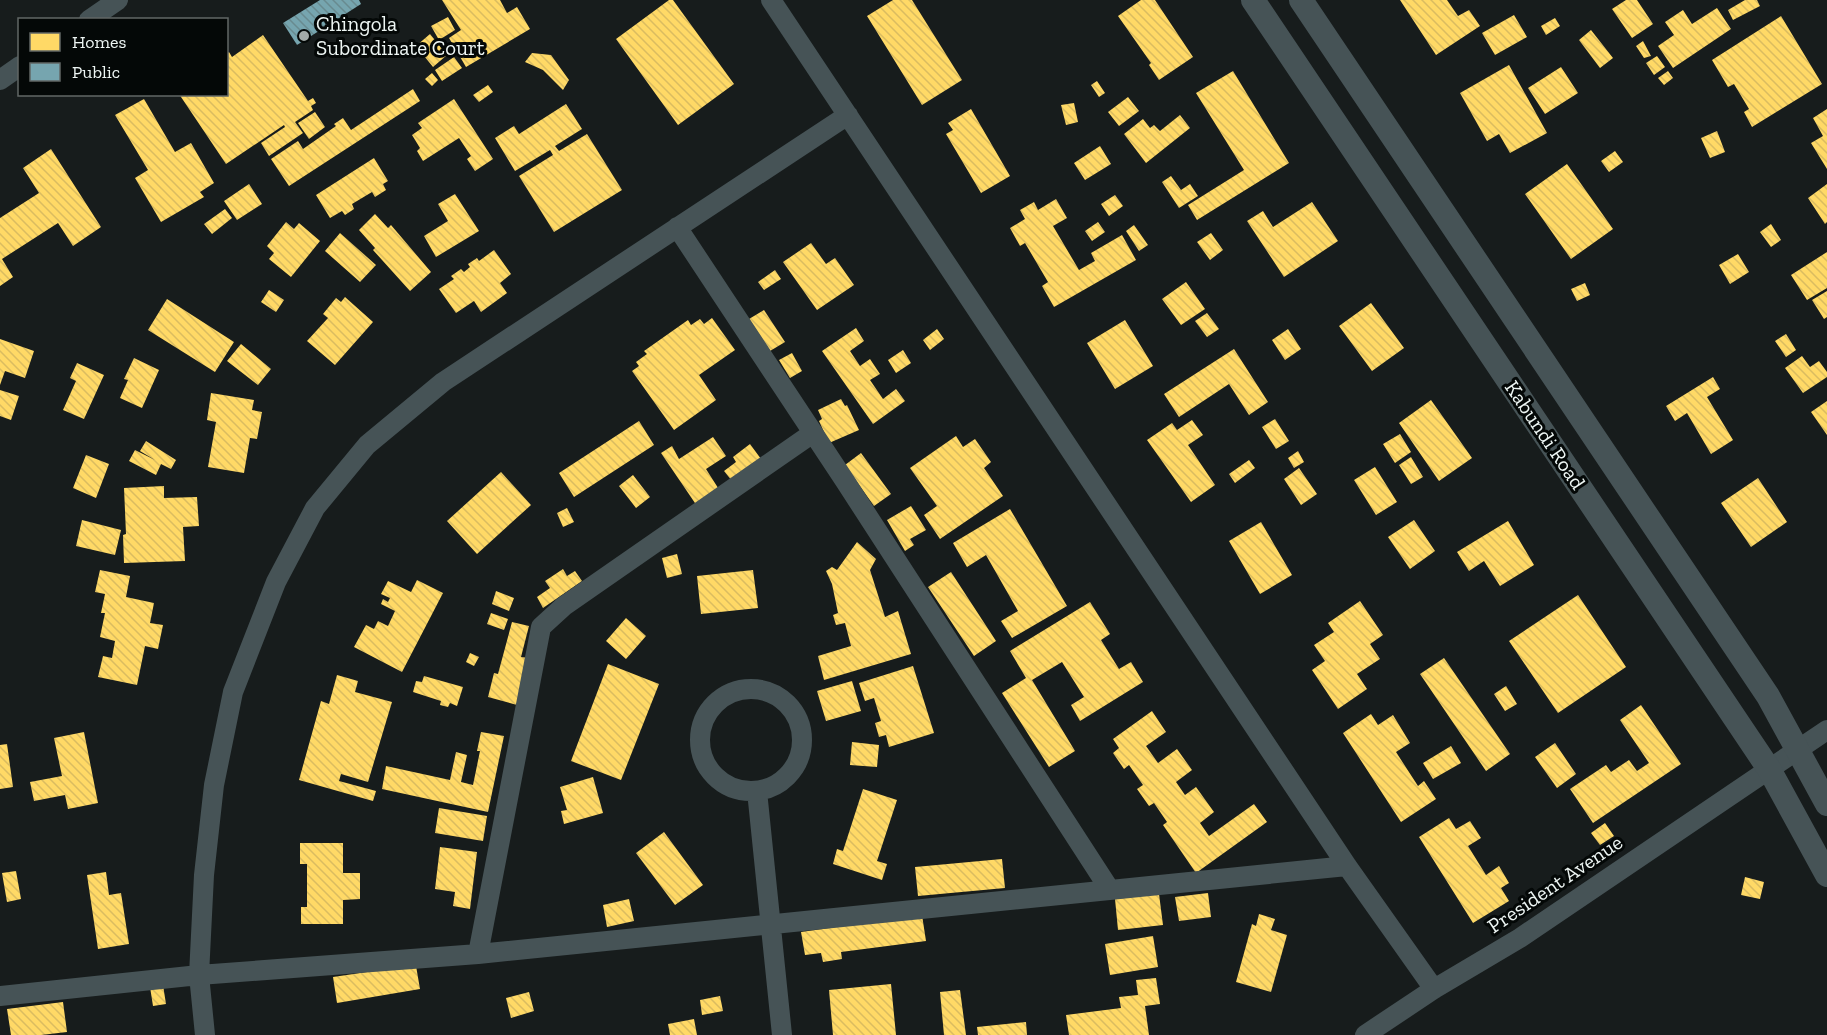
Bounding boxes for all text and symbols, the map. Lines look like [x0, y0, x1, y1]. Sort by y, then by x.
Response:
place label: Chingola Subordinate Court [316, 11, 485, 60]
legend [18, 18, 228, 96]
marker: Chingola Subordinate Court [297, 29, 311, 43]
text: Homes [72, 31, 126, 53]
text: Public [72, 61, 120, 83]
street label: Kabundi Road [1500, 376, 1591, 494]
street label: President Avenue [1482, 829, 1627, 938]

